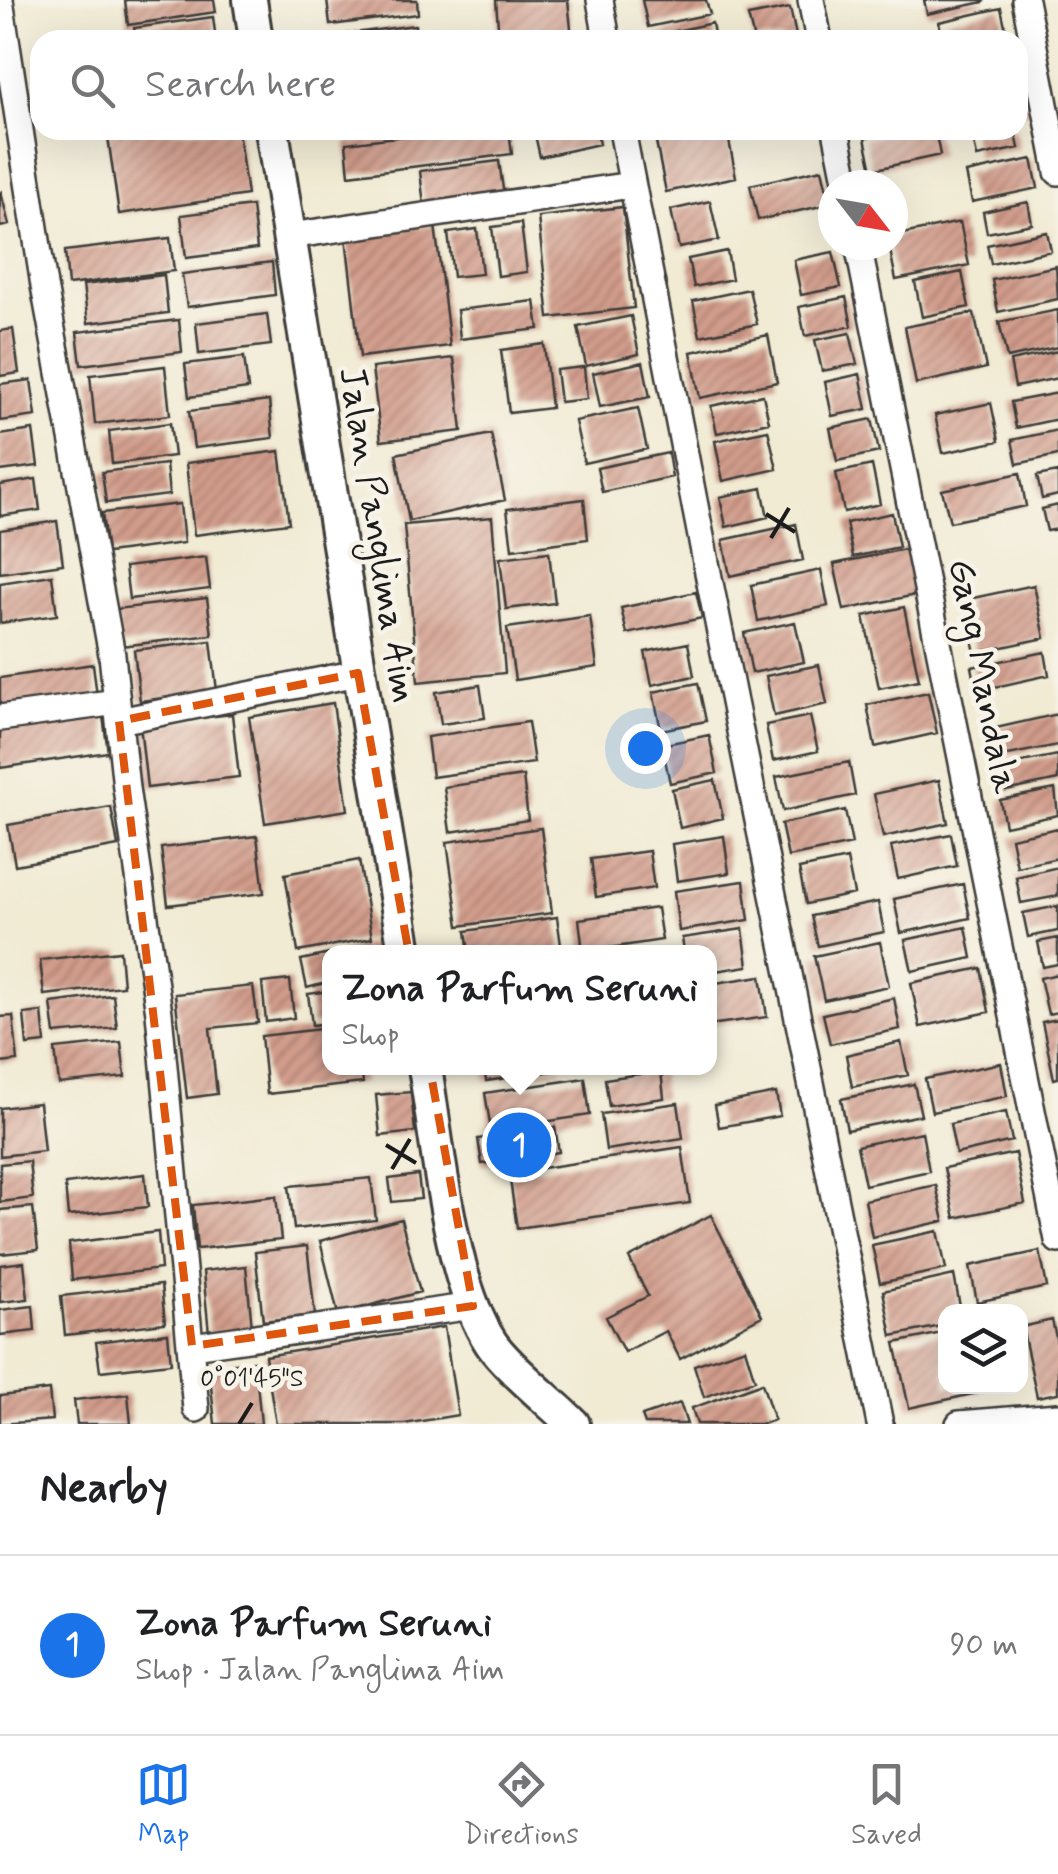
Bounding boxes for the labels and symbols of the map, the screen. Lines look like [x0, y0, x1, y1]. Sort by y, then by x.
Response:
north arrow [818, 170, 908, 260]
street label: Jalan Panglima Aim [322, 363, 428, 707]
street label: Gang Mandala [931, 554, 1029, 798]
your location [620, 723, 671, 774]
pin: 1 [486, 1108, 552, 1182]
text: 0°01'45"S [200, 1363, 304, 1396]

